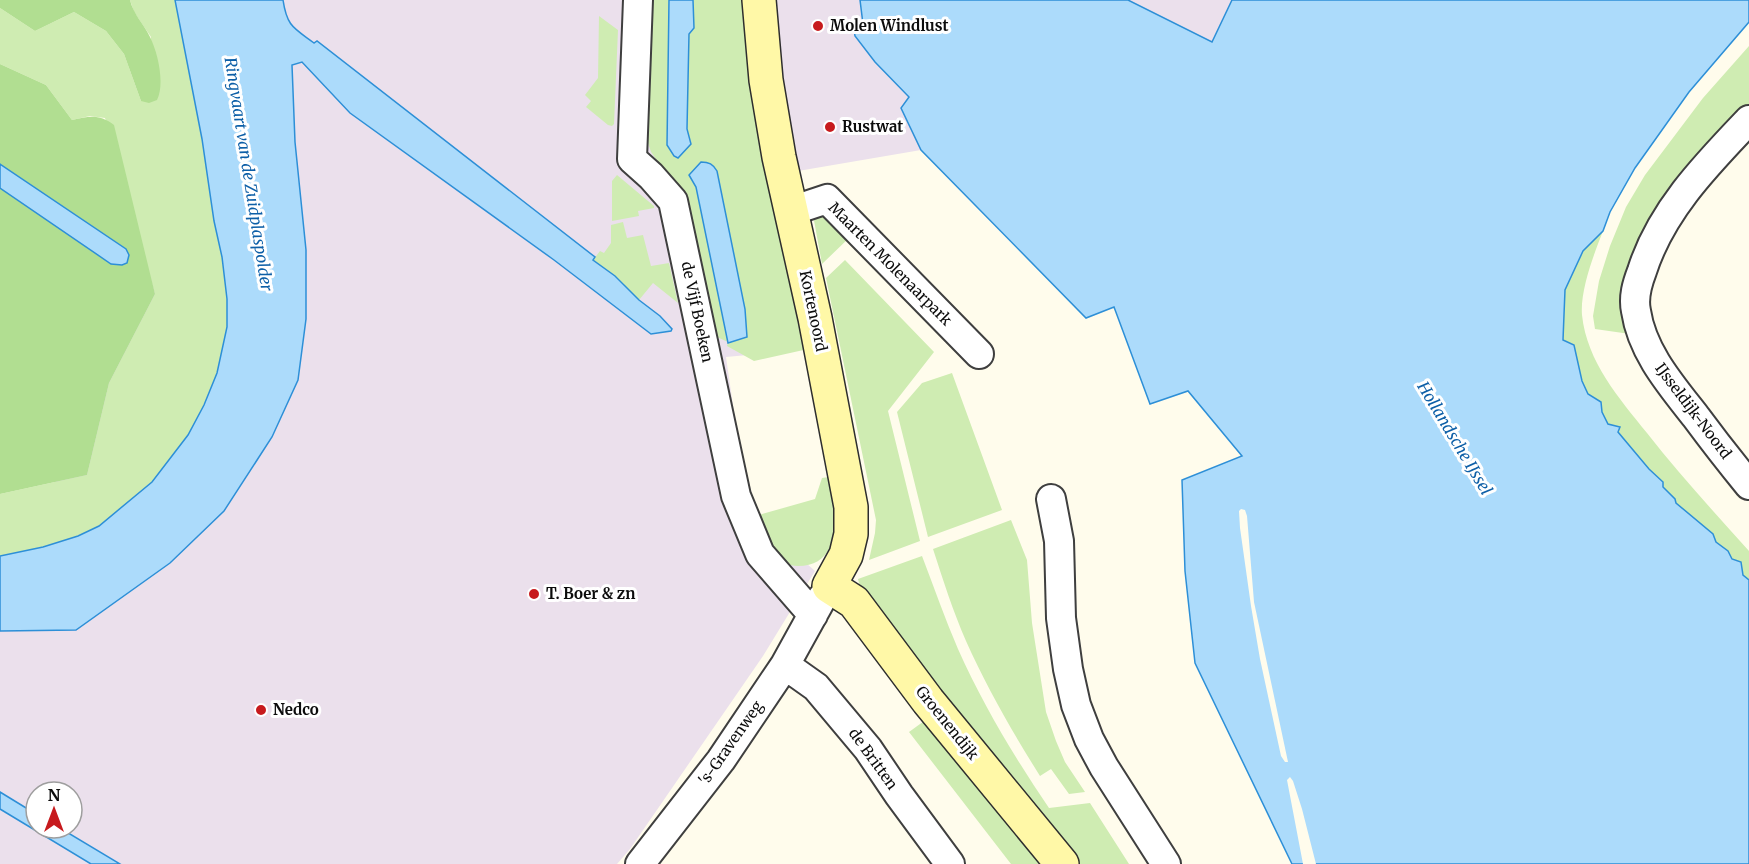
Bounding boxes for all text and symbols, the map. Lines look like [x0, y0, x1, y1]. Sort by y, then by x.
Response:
place label: Molen Windlust [830, 16, 948, 35]
marker: Molen Windlust [811, 19, 825, 33]
water label: Ringvaart van de Zuidplaspolder [221, 56, 277, 293]
place label: Rustwat [842, 117, 903, 136]
marker: Rustwat [823, 120, 837, 134]
street label: Maarten Molenaarpark [825, 198, 956, 330]
street label: de Vijf Boeken [678, 260, 717, 364]
street label: Kortenoord [796, 269, 831, 353]
street label: IJsseldijk-Noord [1651, 359, 1736, 462]
water label: Hollandsche IJssel [1413, 377, 1497, 498]
place label: T. Boer & zn [546, 584, 635, 603]
marker: T. Boer & zn [527, 587, 541, 601]
street label: Groenendijk [912, 682, 983, 764]
street label: 's-Gravenweg [695, 697, 767, 789]
place label: Nedco [273, 700, 319, 719]
marker: Nedco [254, 703, 268, 717]
street label: de Britten [845, 724, 902, 793]
north arrow [24, 780, 84, 840]
text: N [48, 785, 61, 805]

